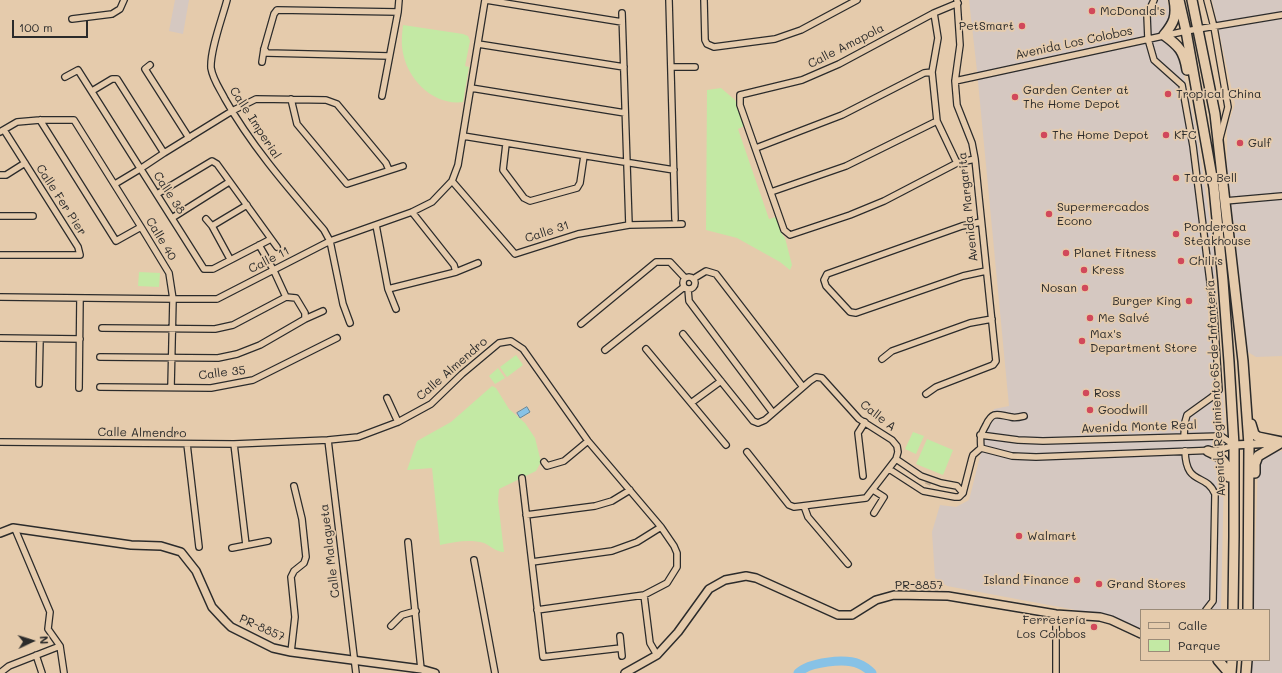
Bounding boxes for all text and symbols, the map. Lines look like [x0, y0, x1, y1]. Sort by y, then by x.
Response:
place label: McDonald's [1100, 4, 1165, 18]
marker: McDonald's [1087, 6, 1097, 16]
scale bar [14, 12, 90, 38]
text: 100 m [19, 19, 53, 35]
place label: PetSmart [959, 19, 1014, 33]
street label: Calle Amapola [805, 21, 887, 71]
marker: PetSmart [1017, 21, 1027, 31]
street label: Avenida Los Colobos [1014, 24, 1134, 62]
place label: Garden Center at The Home Depot [1023, 83, 1129, 111]
street label: Calle Imperial [226, 84, 284, 162]
place label: Tropical China [1176, 87, 1261, 101]
marker: Tropical China [1163, 89, 1173, 99]
marker: Garden Center at The Home Depot [1010, 92, 1020, 102]
place label: The Home Depot [1052, 128, 1149, 142]
place label: KFC [1174, 128, 1197, 142]
marker: The Home Depot [1039, 130, 1049, 140]
marker: KFC [1161, 130, 1171, 140]
place label: Gulf [1248, 136, 1271, 150]
marker: Gulf [1235, 138, 1245, 148]
street label: Avenida Margarita [955, 152, 981, 262]
street label: Calle Fer Pier [33, 162, 89, 238]
street label: Calle 38 [150, 169, 188, 217]
place label: Taco Bell [1184, 171, 1237, 185]
marker: Taco Bell [1171, 173, 1181, 183]
place label: Supermercados Econo [1057, 200, 1149, 228]
marker: Supermercados Econo [1044, 209, 1054, 219]
street label: Calle 40 [143, 215, 179, 263]
street label: Calle 31 [523, 218, 571, 246]
place label: Ponderosa Steakhouse [1184, 220, 1251, 248]
marker: Ponderosa Steakhouse [1171, 229, 1181, 239]
street label: Calle 11 [246, 244, 292, 276]
place label: Planet Fitness [1074, 246, 1156, 260]
marker: Planet Fitness [1061, 248, 1071, 258]
place label: Chili's [1189, 254, 1223, 268]
marker: Chili's [1176, 256, 1186, 266]
place label: Kress [1092, 263, 1124, 277]
marker: Kress [1079, 265, 1089, 275]
street label: Avenida Regimiento 65 de Infantería [1203, 279, 1229, 497]
place label: Nosan [1041, 281, 1077, 295]
marker: Nosan [1080, 283, 1090, 293]
place label: Burger King [1112, 294, 1181, 308]
marker: Burger King [1184, 296, 1194, 306]
place label: Me Salvé [1098, 311, 1149, 325]
marker: Me Salvé [1085, 313, 1095, 323]
place label: Max's Department Store [1090, 327, 1197, 355]
street label: Calle Almendro [414, 334, 490, 404]
marker: Max's Department Store [1077, 336, 1087, 346]
street label: Calle 35 [198, 363, 246, 383]
place label: Ross [1094, 386, 1120, 400]
marker: Ross [1081, 388, 1091, 398]
street label: Calle A [857, 398, 899, 434]
place label: Goodwill [1098, 403, 1148, 417]
marker: Goodwill [1085, 405, 1095, 415]
street label: Avenida Monte Real [1081, 418, 1197, 436]
street label: Calle Almendro [97, 425, 187, 441]
street label: Calle Malagueta [317, 503, 343, 599]
place label: Walmart [1027, 529, 1076, 543]
marker: Walmart [1014, 531, 1024, 541]
place label: Island Finance [984, 573, 1069, 587]
marker: Island Finance [1072, 575, 1082, 585]
place label: Grand Stores [1107, 577, 1186, 591]
street label: PR-8857 [895, 578, 943, 592]
marker: Grand Stores [1094, 579, 1104, 589]
legend [1140, 609, 1270, 661]
street label: PR-8857 [237, 612, 287, 644]
place label: Ferretería Los Colobos [1016, 613, 1086, 641]
text: Calle [1178, 617, 1208, 633]
north arrow [12, 621, 52, 661]
marker: Ferretería Los Colobos [1089, 622, 1099, 632]
text: N [37, 635, 52, 645]
text: Parque [1178, 637, 1221, 653]

